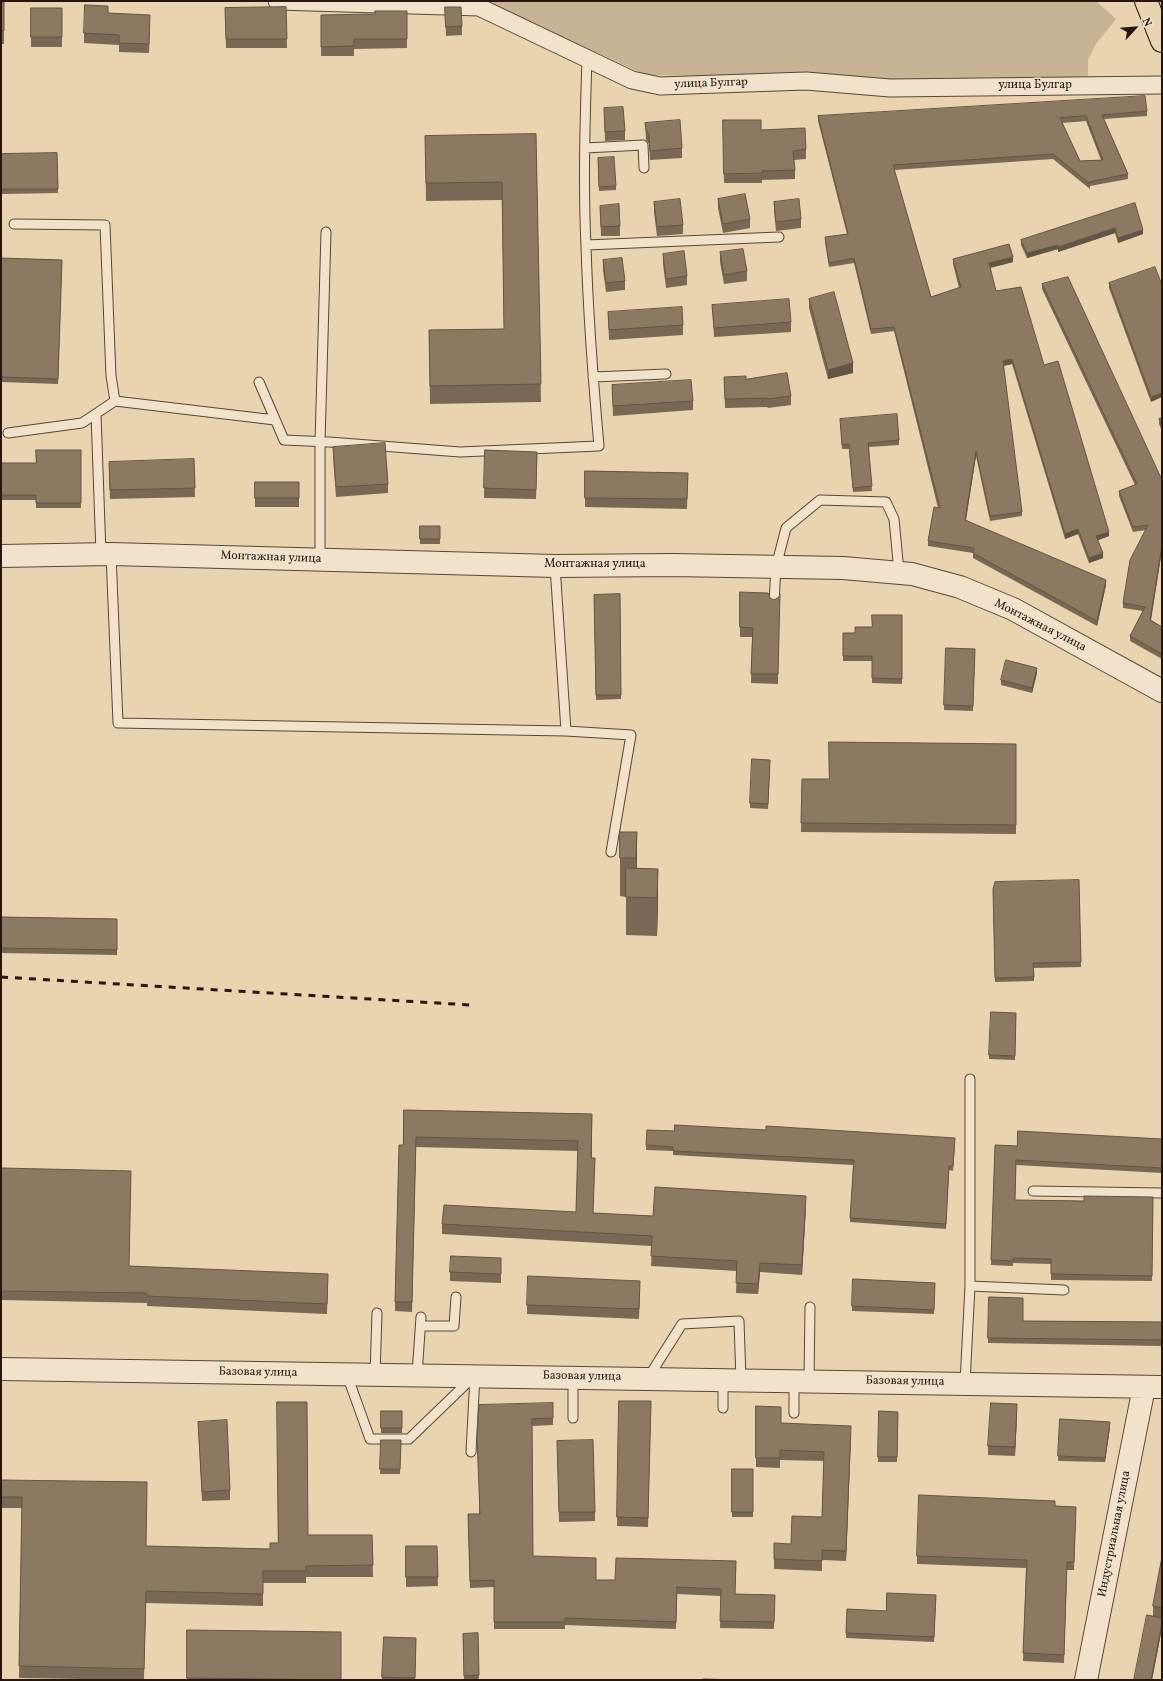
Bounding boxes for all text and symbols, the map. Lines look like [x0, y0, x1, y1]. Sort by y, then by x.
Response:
north arrow [1115, 8, 1155, 48]
text: N [1138, 16, 1155, 29]
street label: улица Булгар [674, 76, 748, 92]
street label: улица Булгар [998, 79, 1072, 93]
street label: Монтажная улица [220, 549, 322, 567]
street label: Монтажная улица [544, 558, 646, 572]
street label: Монтажная улица [992, 597, 1088, 655]
street label: Базовая улица [218, 1365, 298, 1381]
street label: Базовая улица [542, 1369, 622, 1385]
street label: Базовая улица [865, 1374, 945, 1390]
street label: Индустриальная улица [1096, 1469, 1134, 1599]

